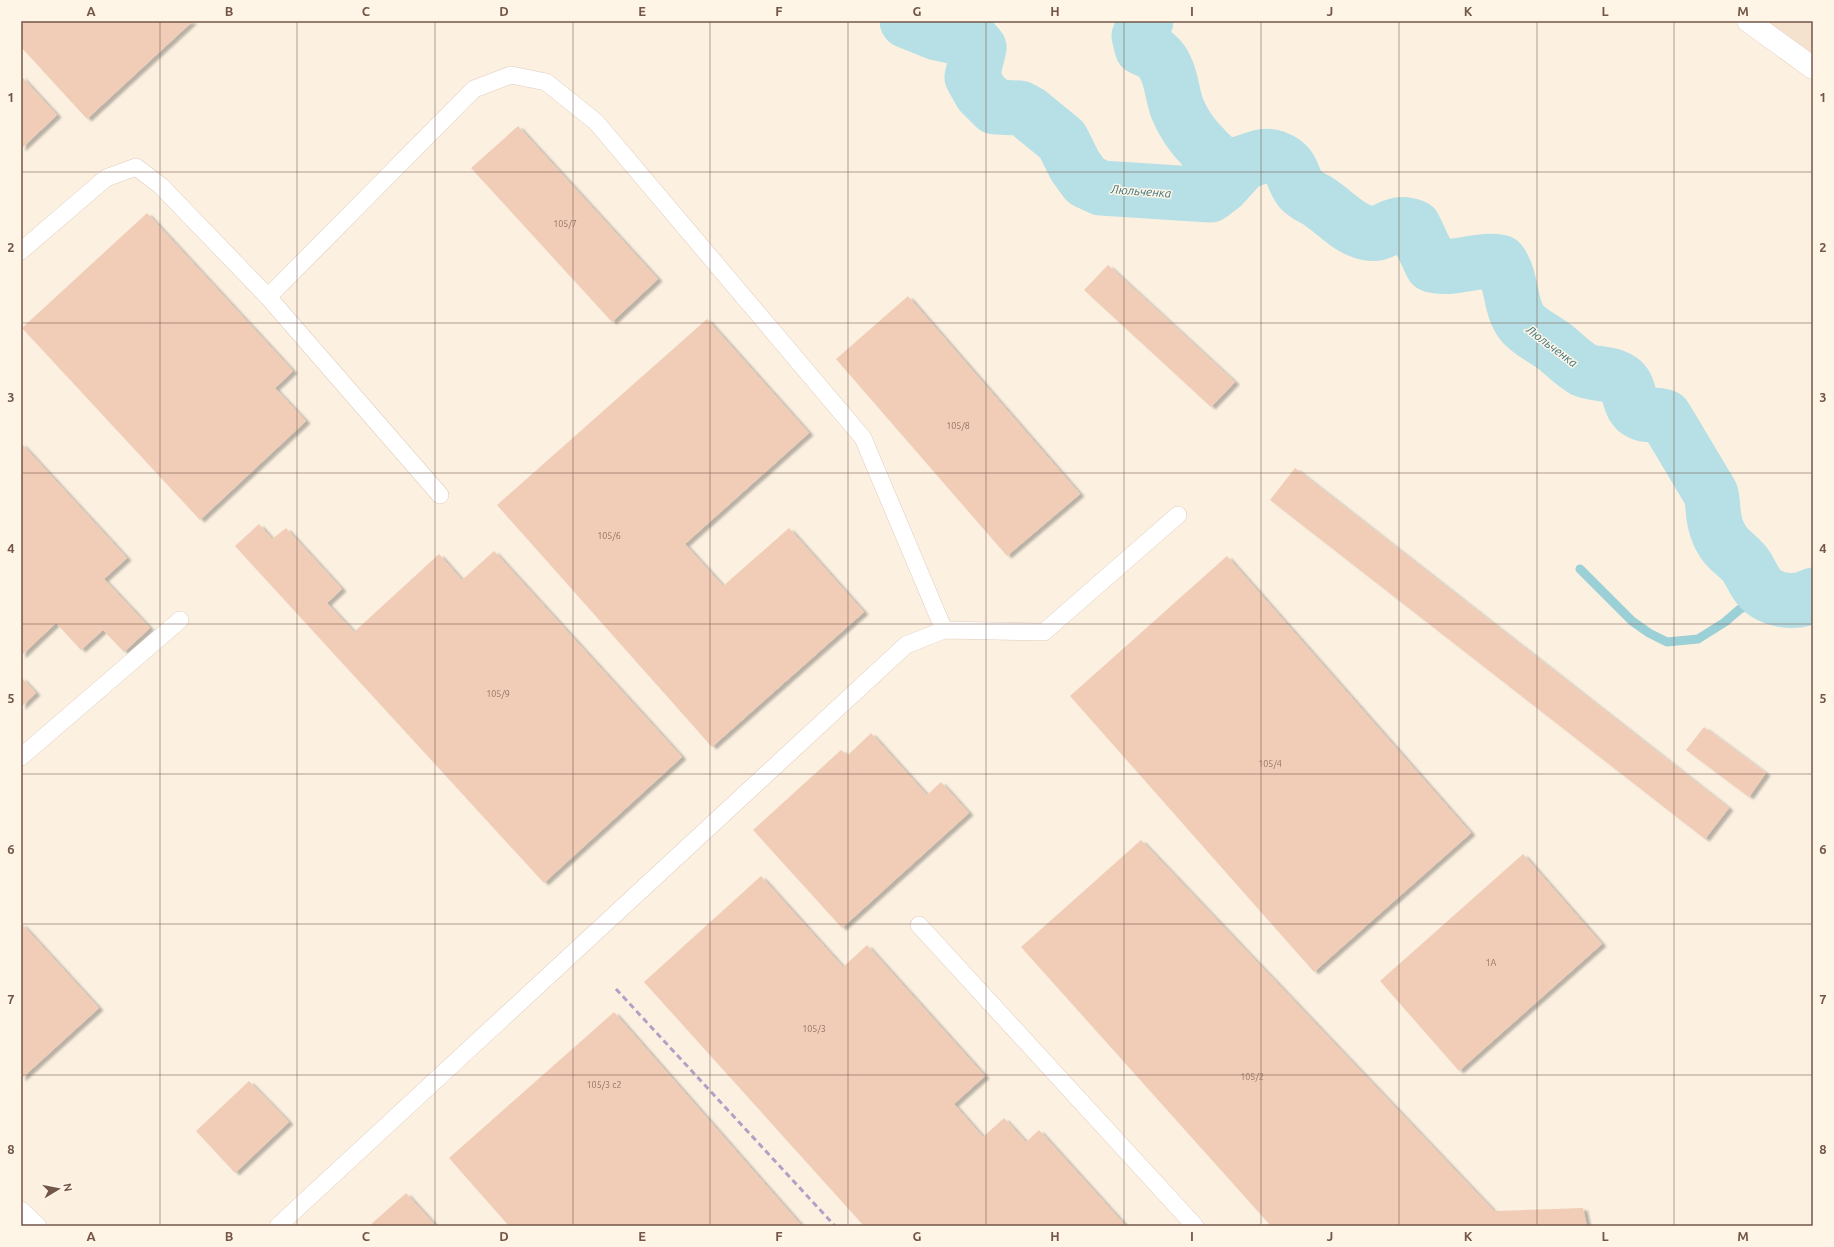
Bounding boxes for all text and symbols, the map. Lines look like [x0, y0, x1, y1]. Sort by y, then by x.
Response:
text: A [86, 4, 96, 18]
text: B [225, 4, 234, 18]
text: C [362, 4, 371, 18]
text: D [499, 4, 509, 18]
text: E [638, 4, 646, 18]
text: F [775, 4, 783, 18]
text: G [913, 4, 922, 18]
text: H [1050, 4, 1060, 18]
text: I [1190, 4, 1194, 18]
text: J [1327, 4, 1333, 18]
text: K [1464, 4, 1473, 18]
text: L [1601, 4, 1609, 18]
text: M [1737, 4, 1749, 18]
text: 1 [7, 90, 15, 104]
text: 1 [1819, 90, 1827, 104]
water label: Люльченка [1109, 182, 1172, 200]
house number: 105/7 [553, 219, 577, 229]
text: 2 [7, 240, 15, 254]
text: 2 [1819, 240, 1827, 254]
water label: Люльченка [1523, 322, 1581, 370]
text: 3 [7, 390, 15, 404]
text: 3 [1819, 390, 1827, 404]
house number: 105/8 [946, 421, 970, 431]
house number: 105/6 [597, 531, 621, 541]
text: 4 [7, 541, 15, 555]
text: 4 [1819, 541, 1827, 555]
house number: 105/9 [486, 689, 510, 699]
text: 5 [7, 691, 15, 705]
text: 5 [1819, 691, 1827, 705]
house number: 105/4 [1258, 759, 1282, 769]
text: 6 [7, 842, 15, 856]
text: 6 [1819, 842, 1827, 856]
house number: 1А [1486, 958, 1497, 968]
text: 7 [7, 992, 15, 1006]
text: 7 [1819, 992, 1827, 1006]
house number: 105/3 [802, 1024, 826, 1034]
house number: 105/2 [1240, 1072, 1264, 1082]
house number: 105/3 с2 [587, 1080, 621, 1090]
text: 8 [7, 1142, 15, 1156]
text: 8 [1819, 1142, 1827, 1156]
north arrow [38, 1169, 78, 1209]
text: N [61, 1182, 74, 1192]
text: A [86, 1229, 96, 1243]
text: B [225, 1229, 234, 1243]
text: C [362, 1229, 371, 1243]
text: D [499, 1229, 509, 1243]
text: E [638, 1229, 646, 1243]
text: F [775, 1229, 783, 1243]
text: G [913, 1229, 922, 1243]
text: H [1050, 1229, 1060, 1243]
text: I [1190, 1229, 1194, 1243]
text: J [1327, 1229, 1333, 1243]
text: K [1464, 1229, 1473, 1243]
text: L [1601, 1229, 1609, 1243]
text: M [1737, 1229, 1749, 1243]

